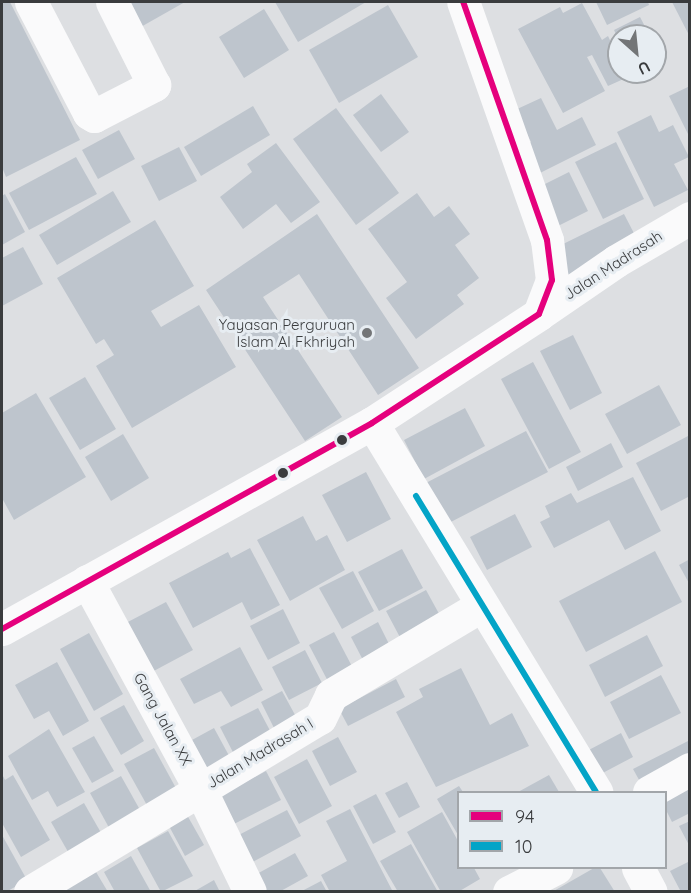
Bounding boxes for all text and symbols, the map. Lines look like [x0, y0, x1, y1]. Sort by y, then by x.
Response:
north arrow [607, 24, 667, 84]
text: U [635, 57, 654, 80]
street label: Jalan Madrasah [561, 227, 665, 303]
place label: Yayasan Perguruan Islam Al Fkhriyah [219, 315, 355, 350]
marker: Yayasan Perguruan Islam Al Fkhriyah [360, 326, 374, 340]
unlabelled marker [336, 434, 348, 446]
unlabelled marker [277, 467, 289, 479]
street label: Gang Jalan XX [130, 670, 196, 768]
street label: Jalan Madrasah I [204, 714, 316, 792]
legend [457, 791, 667, 869]
text: 94 [515, 805, 535, 828]
text: 10 [515, 835, 532, 858]

